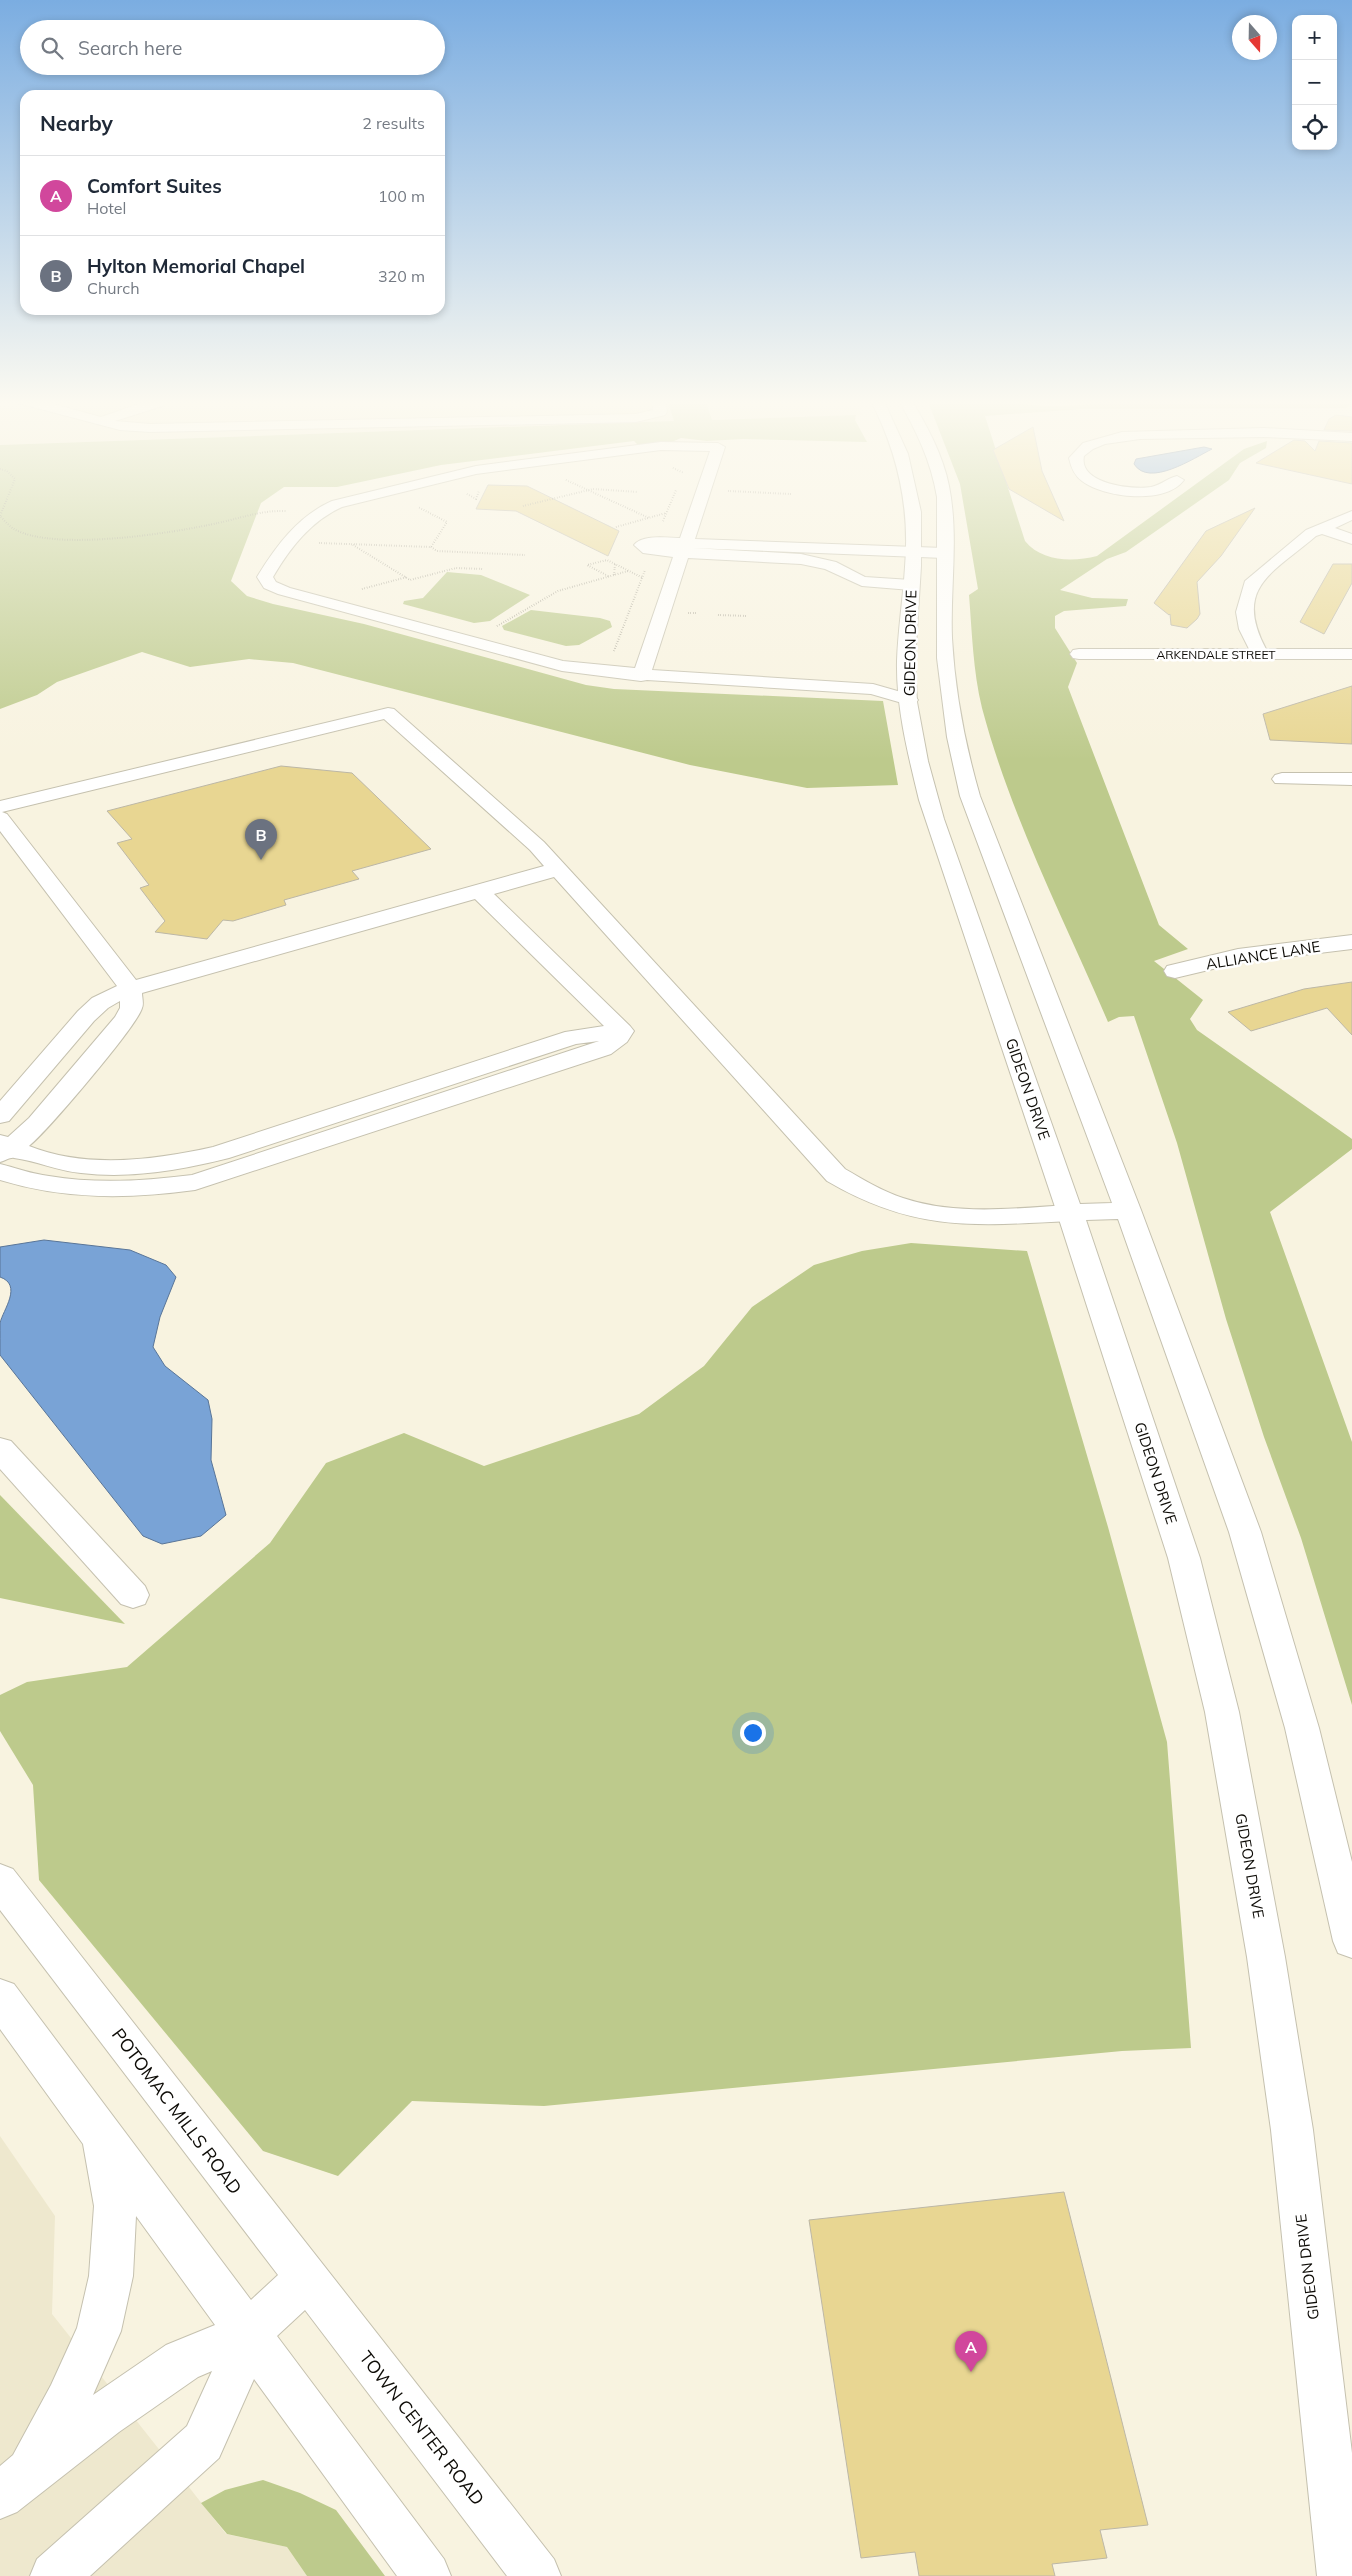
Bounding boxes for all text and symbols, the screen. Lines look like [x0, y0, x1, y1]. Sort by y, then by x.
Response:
north arrow [1232, 15, 1277, 60]
map controls [1292, 15, 1337, 150]
button: + [1292, 15, 1337, 60]
search box [20, 20, 445, 75]
icon: search [38, 34, 66, 62]
text: Search here [78, 36, 182, 60]
button: − [1292, 60, 1337, 105]
button: locate [1292, 105, 1337, 150]
text: Nearby [40, 110, 113, 136]
text: 2 results [362, 113, 425, 133]
text: Comfort Suites [87, 174, 222, 198]
text: A [50, 186, 62, 206]
text: 100 m [378, 186, 425, 206]
text: Hotel [87, 198, 126, 218]
text: Hylton Memorial Chapel [87, 254, 305, 278]
text: B [50, 266, 62, 286]
text: 320 m [378, 266, 425, 286]
text: Church [87, 278, 140, 298]
street label: GIDEON DRIVE [900, 590, 920, 696]
street label: ARKENDALE STREET [1156, 647, 1276, 662]
pin: B [245, 819, 277, 860]
street label: ALLIANCE LANE [1205, 937, 1322, 973]
street label: GIDEON DRIVE [1002, 1036, 1054, 1143]
street label: GIDEON DRIVE [1131, 1420, 1182, 1527]
your location [740, 1720, 766, 1746]
street label: GIDEON DRIVE [1231, 1812, 1269, 1920]
street label: POTOMAC MILLS ROAD [107, 2023, 247, 2199]
street label: GIDEON DRIVE [1291, 2213, 1323, 2321]
pin: A [955, 2331, 987, 2372]
street label: TOWN CENTER ROAD [355, 2346, 489, 2510]

